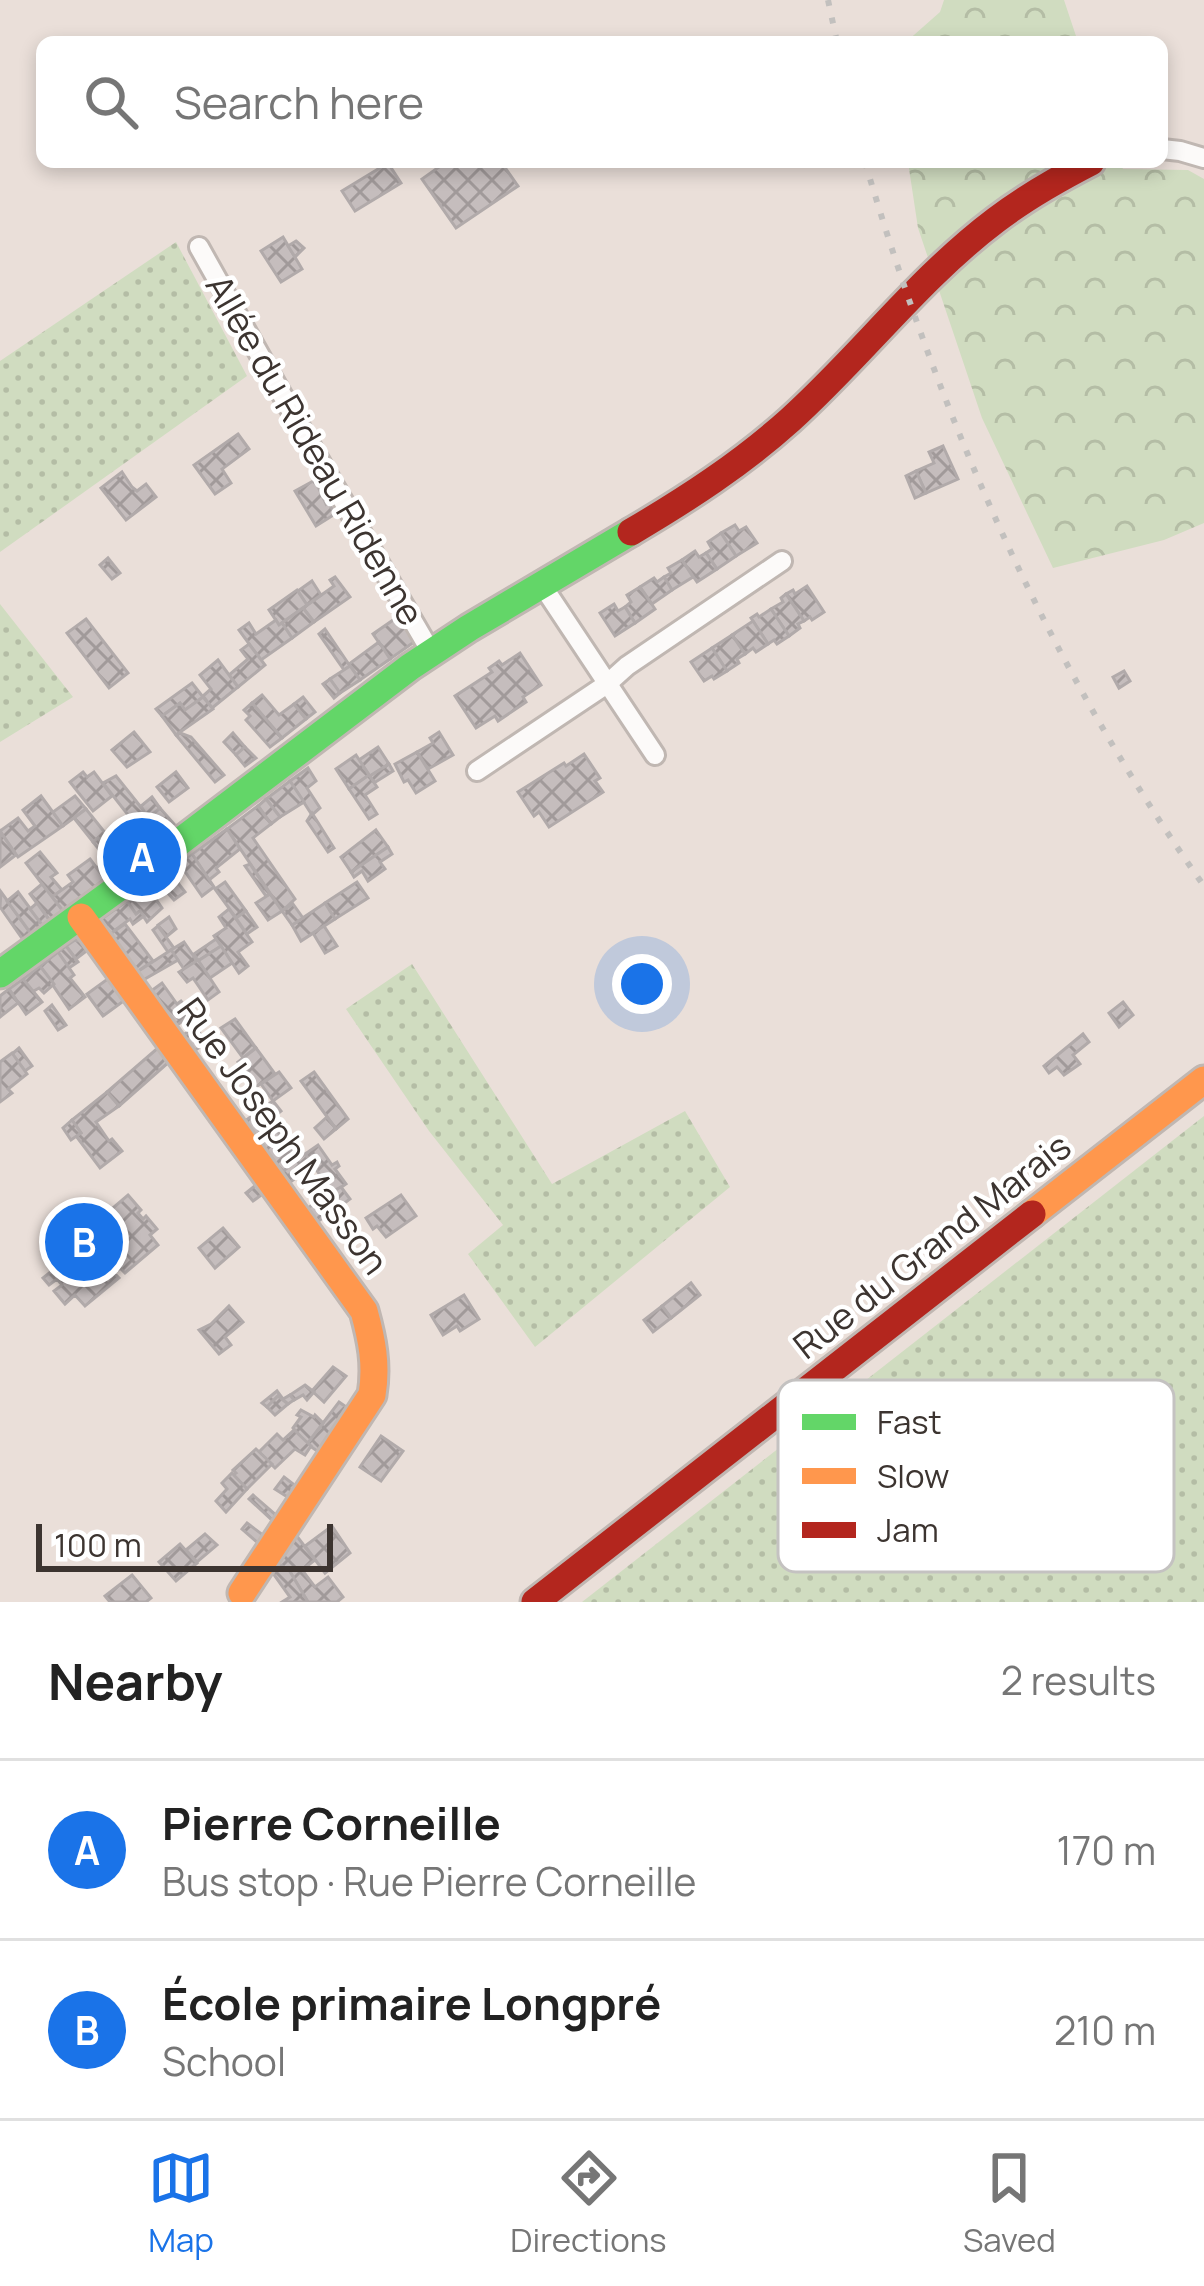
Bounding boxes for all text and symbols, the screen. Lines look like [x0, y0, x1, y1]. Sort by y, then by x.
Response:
search box [36, 36, 1168, 168]
icon: search [78, 69, 144, 135]
text: Search here [174, 71, 424, 133]
street label: Allée du Rideau Ridenne [195, 266, 436, 634]
pin: A [103, 812, 181, 902]
your location [612, 954, 672, 1014]
street label: Rue Joseph Masson [167, 988, 400, 1284]
street label: Rue du Grand Marais [783, 1122, 1081, 1369]
pin: B [45, 1197, 123, 1287]
legend [778, 1380, 1174, 1572]
text: Fast [877, 1399, 942, 1444]
text: Slow [877, 1453, 949, 1498]
text: Jam [877, 1507, 939, 1552]
scale bar [36, 1518, 333, 1571]
text: 100 m [54, 1522, 142, 1567]
text: Nearby [48, 1646, 223, 1715]
text: 2 results [1001, 1653, 1156, 1707]
text: Pierre Corneille [162, 1792, 501, 1854]
text: A [74, 1823, 100, 1877]
text: 170 m [1057, 1823, 1156, 1877]
text: Bus stop · Rue Pierre Corneille [162, 1854, 696, 1908]
text: École primaire Longpré [162, 1972, 661, 2034]
text: B [75, 2003, 99, 2057]
text: 210 m [1054, 2003, 1156, 2057]
text: School [162, 2034, 286, 2088]
tab: Map [148, 2145, 214, 2262]
tab: Directions [510, 2145, 667, 2262]
tab: Saved [963, 2145, 1056, 2262]

